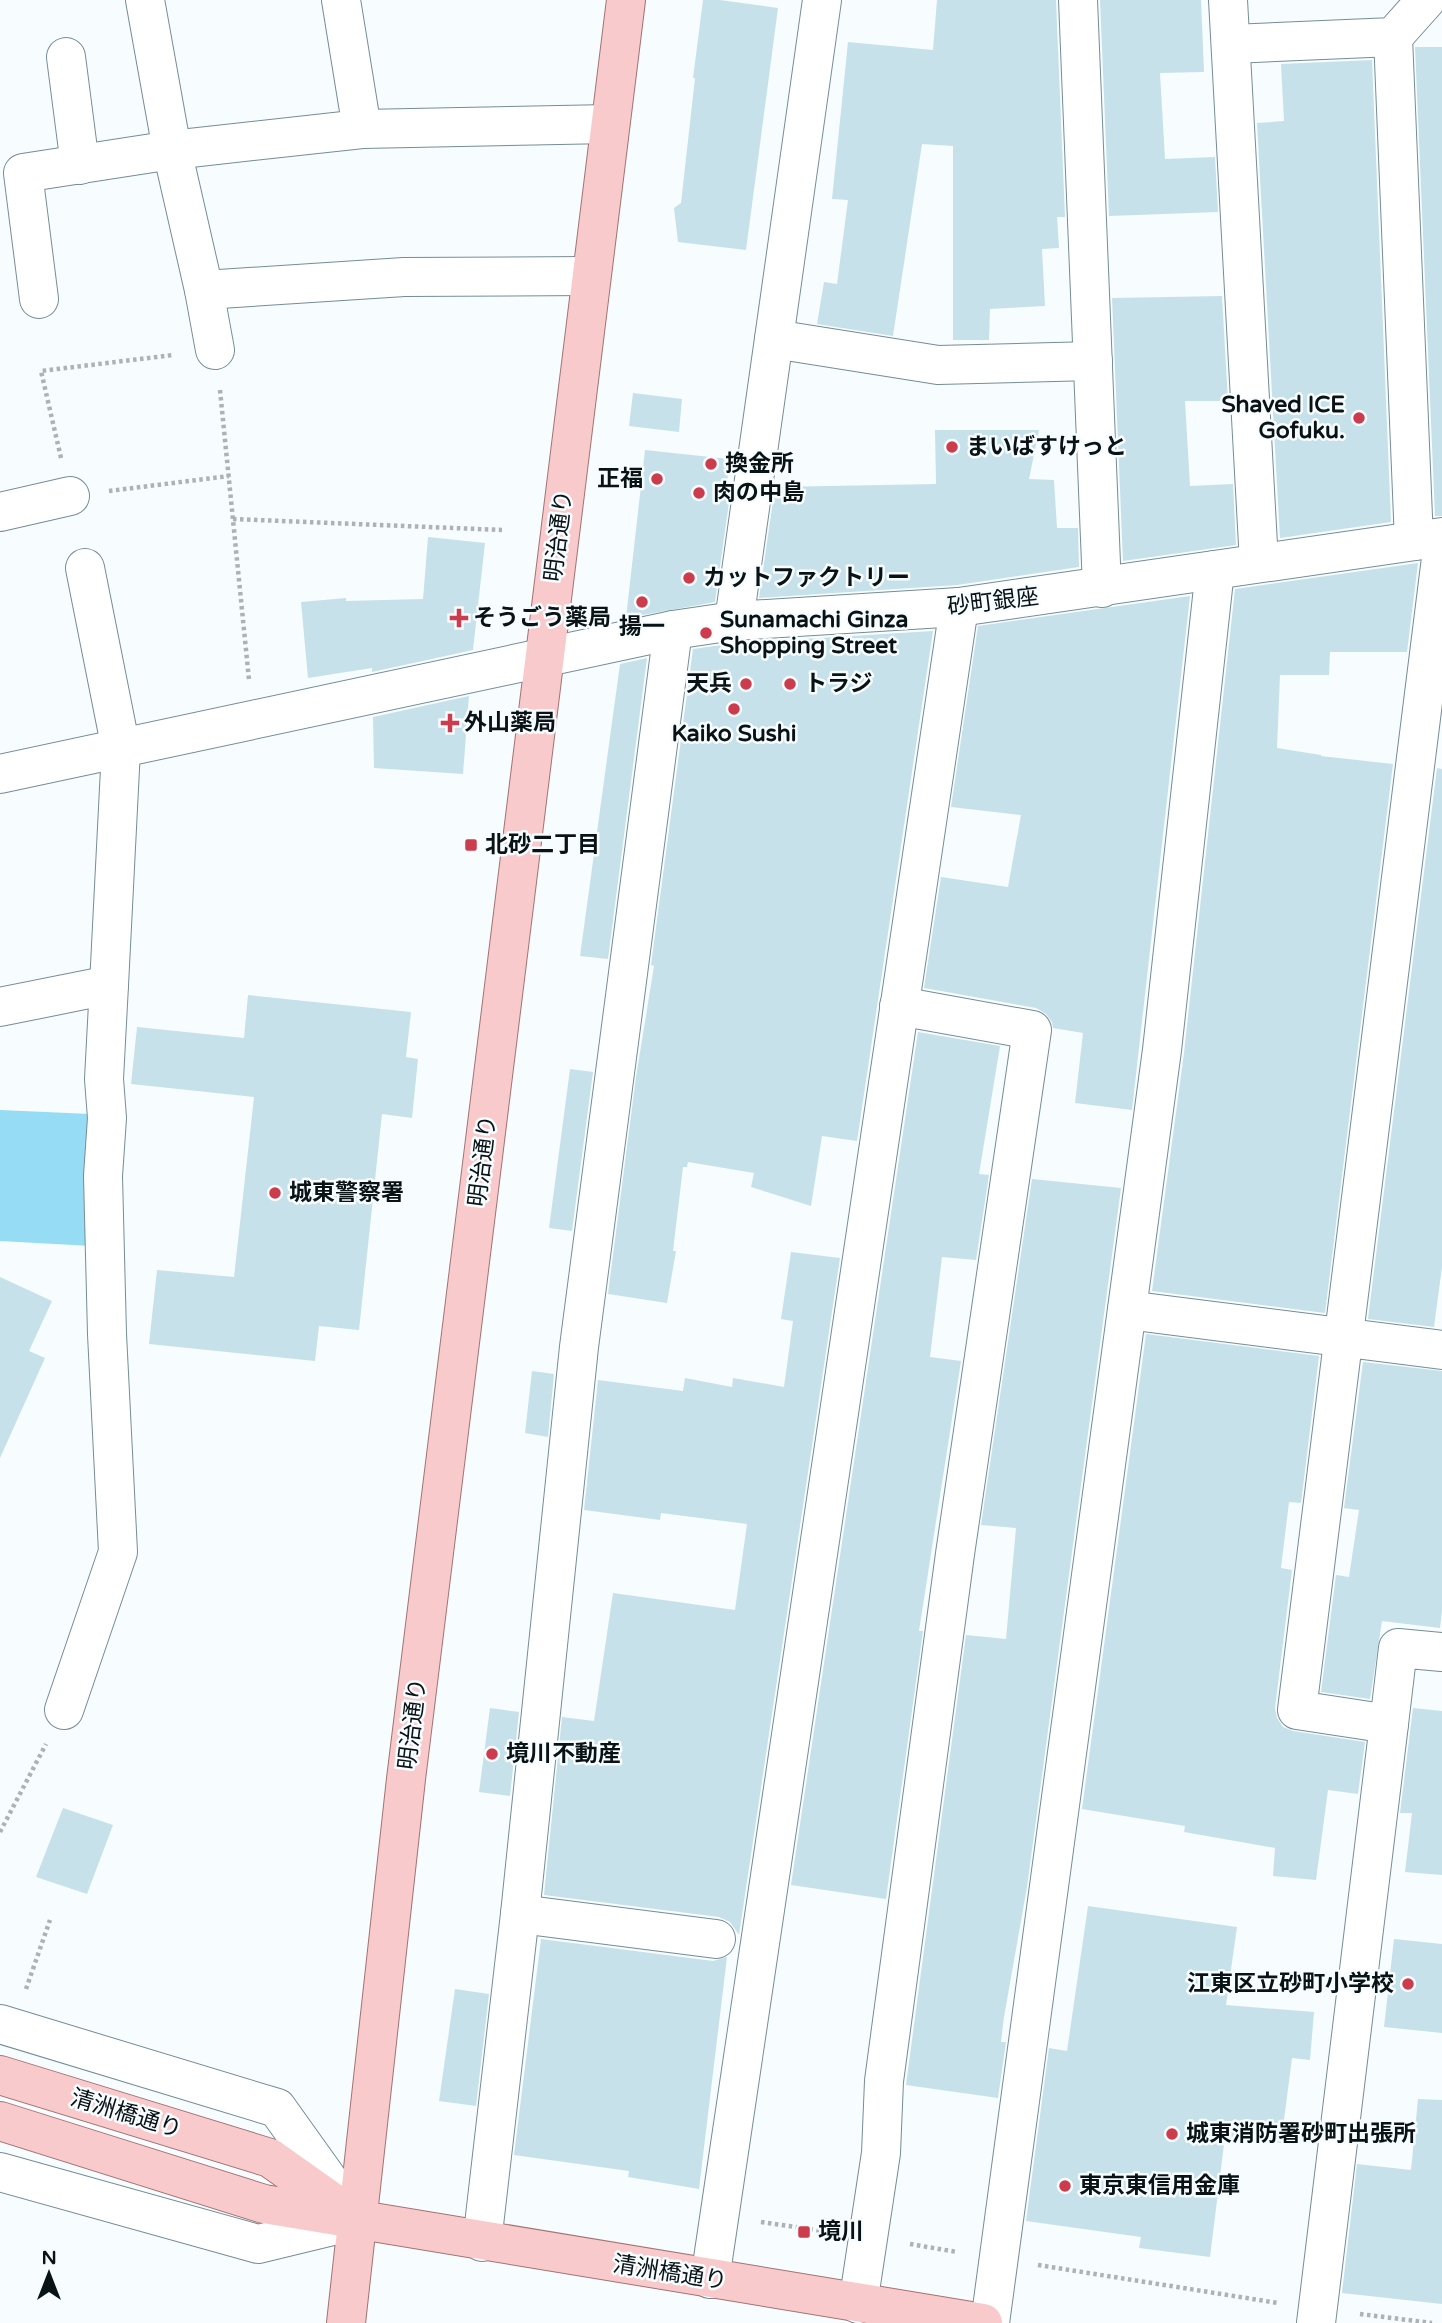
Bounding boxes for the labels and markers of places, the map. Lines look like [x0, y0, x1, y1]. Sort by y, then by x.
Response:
place label: Shaved ICE Gofuku. [1222, 391, 1345, 445]
marker: Shaved ICE Gofuku. [1351, 410, 1367, 426]
place label: まいばすけっと [966, 433, 1127, 461]
marker: まいばすけっと [944, 439, 960, 455]
place label: 換金所 [725, 450, 794, 478]
marker: 換金所 [703, 456, 719, 472]
place label: 正福 [597, 465, 643, 493]
marker: 正福 [649, 471, 665, 487]
place label: 肉の中島 [713, 479, 805, 507]
marker: 肉の中島 [691, 485, 707, 501]
place label: カットファクトリー [703, 564, 910, 592]
marker: カットファクトリー [681, 570, 697, 586]
marker: 揚一 [634, 594, 650, 610]
place label: そうごう薬局 [473, 604, 611, 632]
place label: Sunamachi Ginza Shopping Street [720, 606, 908, 660]
marker: そうごう薬局 [451, 610, 467, 626]
place label: 揚一 [619, 613, 665, 641]
marker: Sunamachi Ginza Shopping Street [698, 625, 714, 641]
place label: 天兵 [686, 670, 732, 698]
place label: トラジ [804, 670, 873, 698]
marker: 天兵 [738, 676, 754, 692]
marker: トラジ [782, 676, 798, 692]
marker: Kaiko Sushi [726, 701, 742, 717]
place label: 外山薬局 [464, 709, 556, 737]
marker: 外山薬局 [442, 715, 458, 731]
place label: Kaiko Sushi [671, 720, 797, 748]
place label: 北砂二丁目 [485, 831, 600, 859]
marker: 北砂二丁目 [463, 837, 479, 853]
place label: 城東警察署 [289, 1179, 404, 1207]
marker: 城東警察署 [267, 1185, 283, 1201]
place label: 境川不動産 [506, 1740, 621, 1768]
marker: 境川不動産 [484, 1746, 500, 1762]
place label: 江東区立砂町小学校 [1187, 1970, 1394, 1998]
marker: 江東区立砂町小学校 [1400, 1976, 1416, 1992]
place label: 城東消防署砂町出張所 [1186, 2120, 1416, 2148]
marker: 城東消防署砂町出張所 [1164, 2126, 1180, 2142]
place label: 東京東信用金庫 [1079, 2172, 1240, 2200]
marker: 東京東信用金庫 [1057, 2178, 1073, 2194]
place label: 境川 [818, 2218, 864, 2246]
marker: 境川 [796, 2224, 812, 2240]

